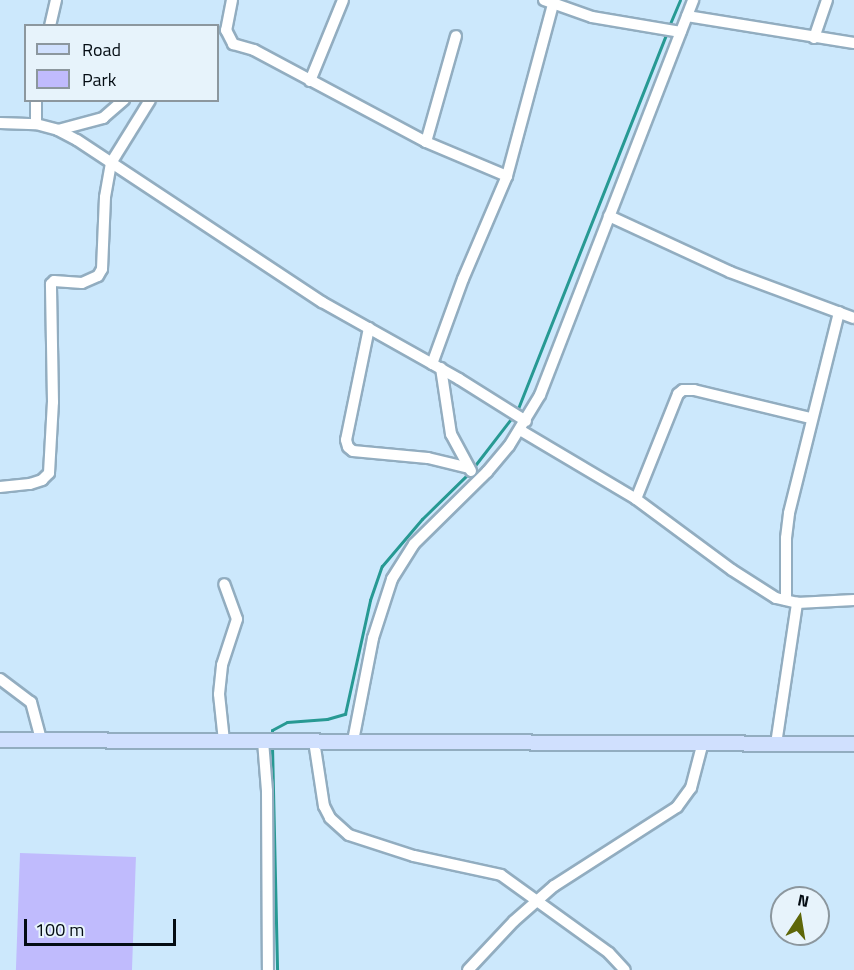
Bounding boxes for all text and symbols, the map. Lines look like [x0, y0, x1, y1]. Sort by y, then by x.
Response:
legend [24, 24, 219, 102]
text: Road [82, 36, 121, 63]
text: Park [82, 66, 116, 93]
north arrow [770, 886, 830, 946]
text: N [795, 887, 811, 913]
scale bar [27, 907, 178, 945]
text: 100 m [35, 916, 84, 943]

